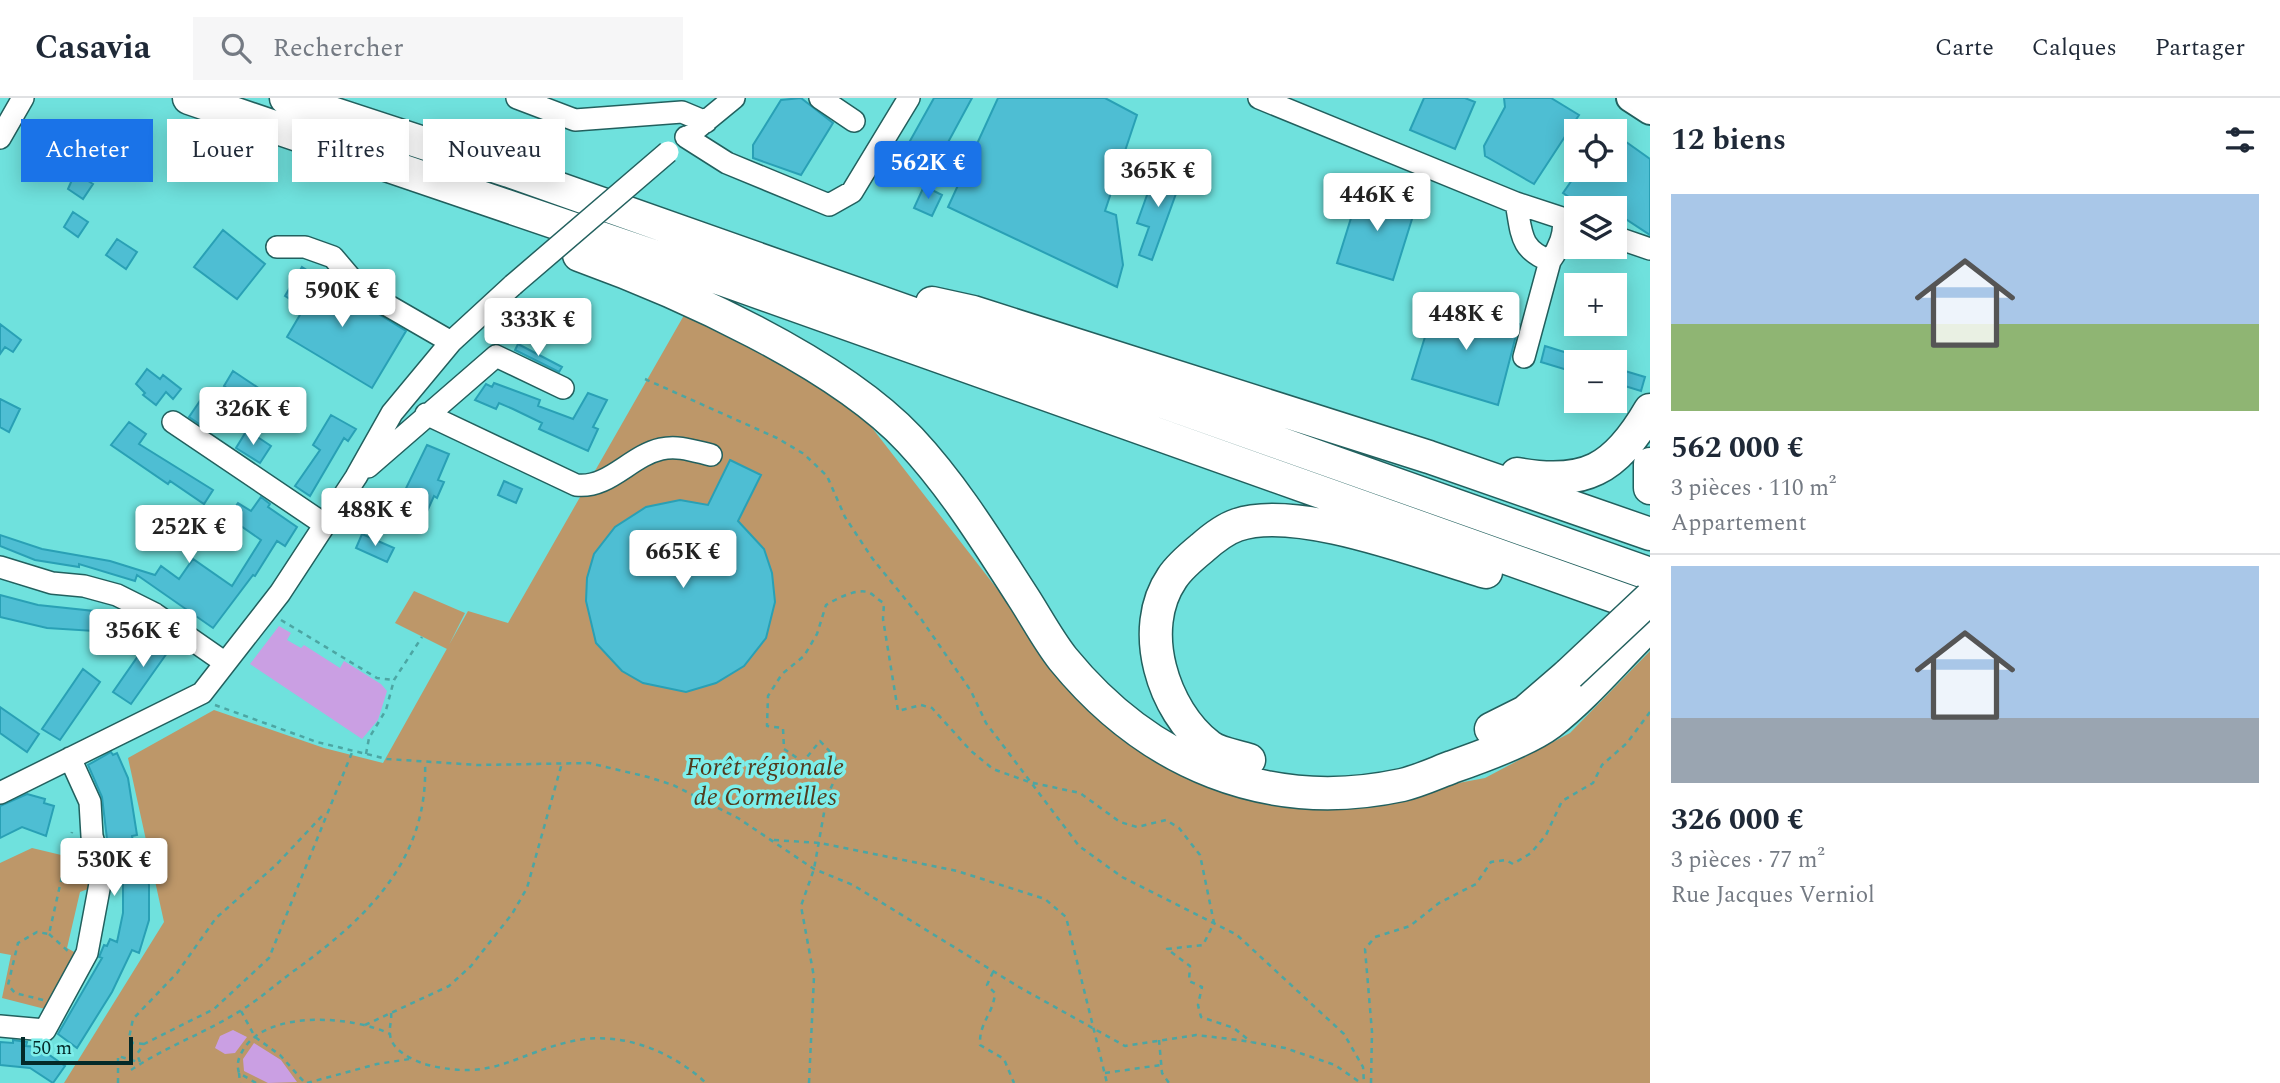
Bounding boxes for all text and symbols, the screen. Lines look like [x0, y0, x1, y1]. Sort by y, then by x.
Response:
search box [193, 17, 683, 80]
text: Casavia [35, 23, 151, 73]
text: Rechercher [273, 28, 404, 68]
icon: search [217, 29, 255, 67]
text: Carte [1935, 30, 1994, 66]
text: Calques [2032, 30, 2117, 66]
text: Partager [2155, 30, 2245, 66]
text: 12 biens [1671, 117, 1786, 163]
chip: Acheter [21, 119, 153, 182]
chip: Louer [167, 119, 278, 182]
chip: Filtres [292, 119, 409, 182]
chip: Nouveau [423, 119, 565, 182]
map controls [1564, 119, 1627, 413]
button: locate [1564, 119, 1627, 182]
icon: filters [2221, 121, 2259, 159]
pin: 562K € [871, 141, 985, 201]
text: 562K € [890, 146, 966, 181]
pin: 365K € [1101, 150, 1215, 209]
text: 365K € [1120, 154, 1196, 189]
pin: 446K € [1320, 174, 1434, 233]
text: 446K € [1339, 178, 1415, 213]
button: layers [1564, 196, 1627, 259]
icon: home [1902, 240, 2028, 366]
pin: 590K € [285, 270, 399, 329]
button: + [1564, 273, 1627, 336]
text: 590K € [304, 274, 380, 309]
pin: 448K € [1409, 292, 1523, 352]
text: 448K € [1428, 297, 1504, 332]
pin: 333K € [481, 299, 595, 358]
text: 333K € [500, 303, 576, 338]
button: − [1564, 350, 1627, 413]
pin: 326K € [196, 388, 310, 447]
text: 326K € [215, 392, 291, 427]
text: 562 000 € [1671, 425, 1804, 471]
text: 3 pièces · 110 m² [1671, 471, 1836, 506]
pin: 488K € [318, 489, 432, 548]
text: 488K € [337, 493, 413, 528]
pin: 252K € [132, 505, 246, 565]
text: Appartement [1671, 506, 1807, 541]
text: 252K € [151, 510, 227, 545]
pin: 665K € [626, 531, 740, 590]
text: 665K € [645, 535, 721, 570]
pin: 356K € [86, 610, 200, 669]
icon: home [1902, 612, 2028, 738]
text: 356K € [105, 614, 181, 649]
park label: Forêt régionale de Cormeilles [686, 747, 844, 817]
text: 326 000 € [1671, 797, 1804, 843]
pin: 530K € [57, 838, 171, 898]
text: 530K € [76, 843, 152, 878]
text: 3 pièces · 77 m² [1671, 843, 1825, 878]
text: Rue Jacques Verniol [1671, 878, 1875, 913]
scale bar [21, 1034, 133, 1066]
text: 50 m [32, 1034, 72, 1063]

